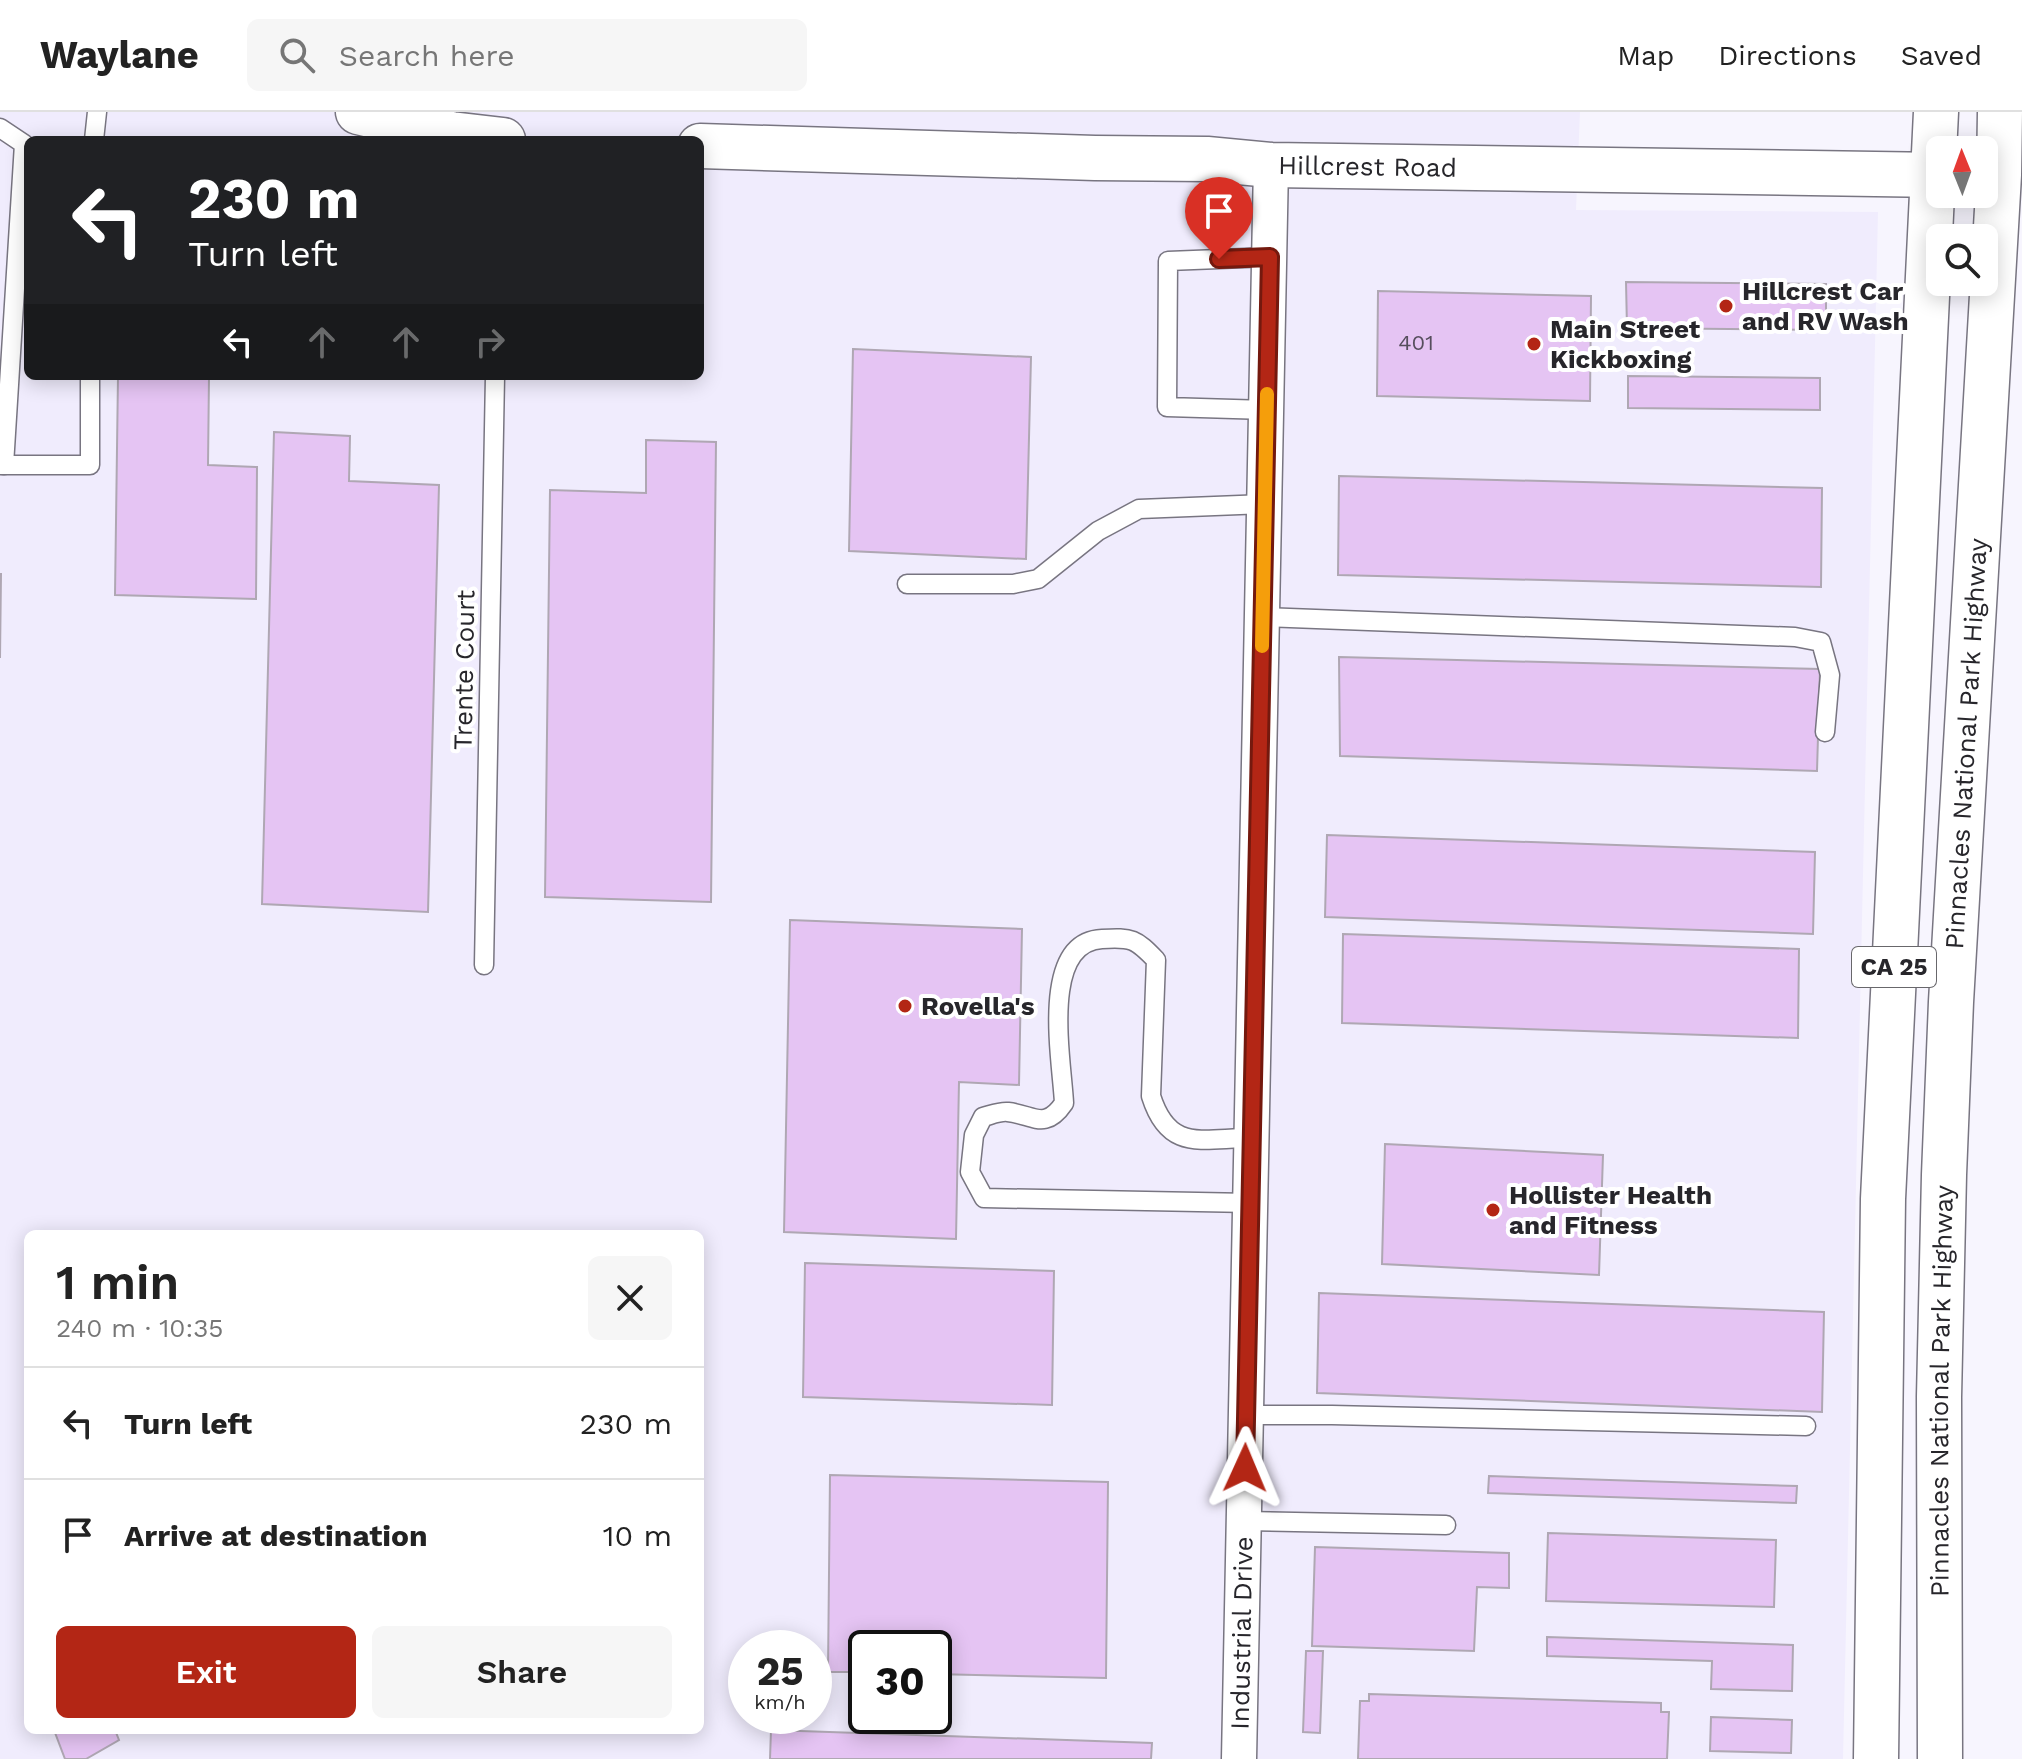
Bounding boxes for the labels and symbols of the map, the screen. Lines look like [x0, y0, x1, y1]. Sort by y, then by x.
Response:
north arrow [1926, 136, 1998, 208]
street label: Hillcrest Road [1278, 150, 1457, 183]
pin [1185, 177, 1253, 259]
place label: Hillcrest Car and RV Wash [1742, 276, 1909, 336]
marker: Hillcrest Car and RV Wash [1717, 297, 1735, 315]
place label: Main Street Kickboxing [1550, 314, 1701, 374]
house number: 401 [1398, 330, 1434, 355]
marker: Main Street Kickboxing [1525, 335, 1543, 353]
street label: Pinnacles National Park Highway [1939, 537, 1993, 950]
street label: Trente Court [448, 590, 480, 750]
road number: CA 25 [1852, 947, 1936, 987]
place label: Rovella's [921, 991, 1035, 1021]
marker: Rovella's [896, 997, 914, 1015]
place label: Hollister Health and Fitness [1509, 1180, 1712, 1240]
street label: Pinnacles National Park Highway [1924, 1184, 1959, 1597]
marker: Hollister Health and Fitness [1484, 1201, 1502, 1219]
position arrow [1203, 1426, 1287, 1510]
street label: Industrial Drive [1225, 1536, 1258, 1730]
speed limit sign: 30 [848, 1630, 952, 1734]

